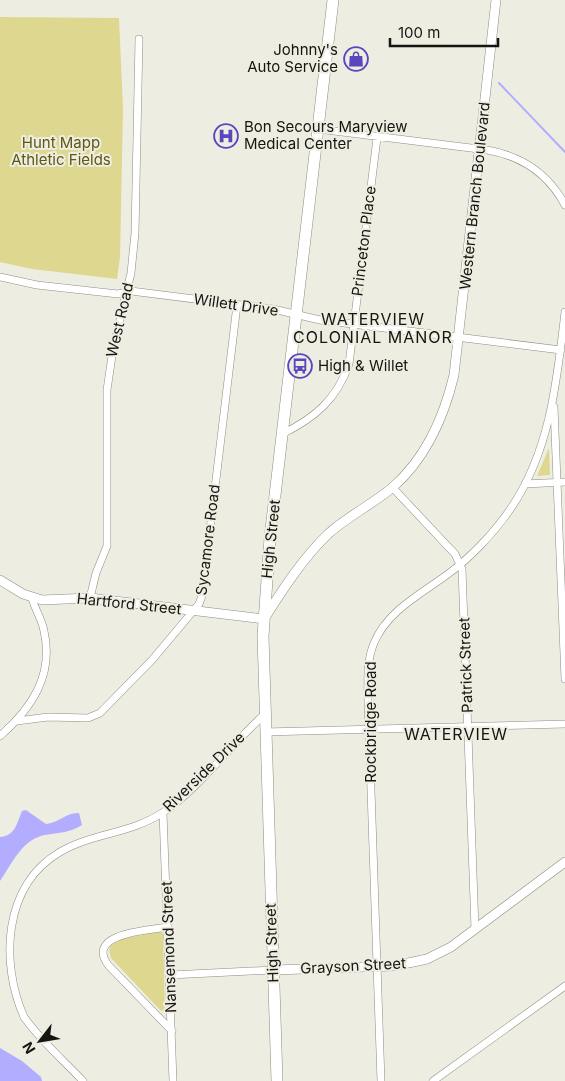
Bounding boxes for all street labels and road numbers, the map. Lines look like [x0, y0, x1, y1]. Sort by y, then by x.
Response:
street label: Western Branch Boulevard [455, 101, 494, 291]
street label: Princeton Place [347, 185, 380, 297]
street label: West Road [102, 281, 137, 359]
street label: Willett Drive [193, 289, 280, 320]
street label: Sycamore Road [191, 483, 224, 596]
street label: High Street [257, 498, 284, 579]
street label: Hartford Street [76, 589, 182, 618]
street label: Patrick Street [454, 617, 477, 713]
street label: Rockbridge Road [361, 661, 380, 783]
street label: Riverside Drive [159, 728, 249, 816]
street label: Nansemond Street [157, 881, 180, 1013]
street label: High Street [261, 903, 282, 983]
street label: Grayson Street [300, 953, 406, 978]

